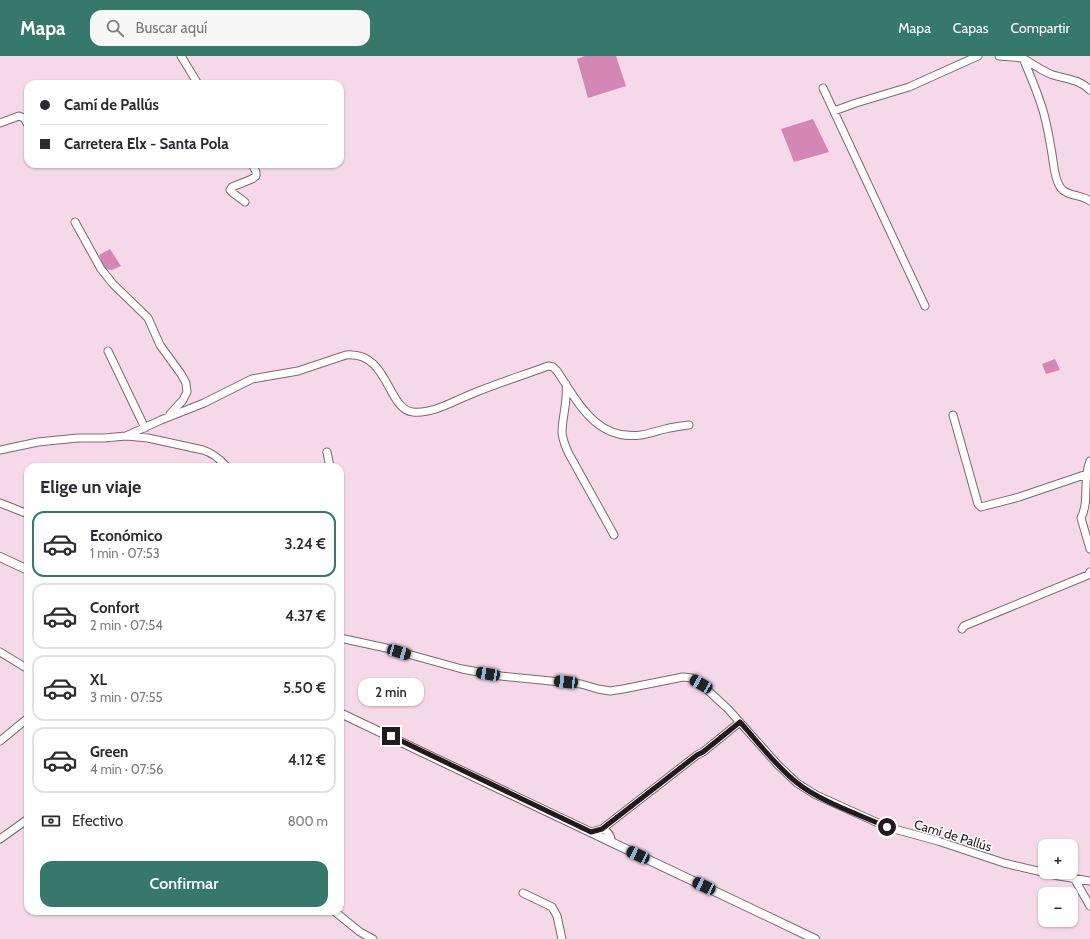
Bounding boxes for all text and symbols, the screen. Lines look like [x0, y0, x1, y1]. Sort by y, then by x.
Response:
search box [90, 10, 370, 46]
text: Mapa [20, 17, 66, 40]
icon: search [104, 17, 126, 39]
text: Buscar aquí [136, 19, 207, 37]
text: Mapa [898, 19, 931, 37]
text: Capas [953, 19, 989, 37]
text: Compartir [1011, 19, 1070, 37]
text: Camí de Pallús [64, 96, 159, 114]
text: Carretera Elx - Santa Pola [64, 135, 229, 153]
text: Elige un viaje [40, 476, 141, 498]
icon: car [42, 526, 78, 562]
text: Económico [90, 527, 162, 545]
text: 3.24 € [285, 535, 326, 553]
text: 1 min · 07:53 [90, 545, 160, 561]
icon: car [42, 598, 78, 634]
text: Confort [90, 599, 139, 617]
text: 4.37 € [285, 607, 326, 625]
text: 2 min · 07:54 [90, 617, 163, 633]
car [386, 643, 412, 661]
car [475, 666, 501, 682]
icon: car [42, 670, 78, 706]
text: XL [90, 671, 107, 689]
car [688, 673, 714, 695]
car [553, 675, 579, 689]
callout: 2 min [358, 678, 424, 706]
text: 5.50 € [283, 679, 326, 697]
text: 2 min [375, 684, 407, 700]
text: 3 min · 07:55 [90, 689, 163, 705]
route end [382, 727, 400, 745]
icon: car [42, 742, 78, 778]
text: Green [90, 743, 128, 761]
text: 4.12 € [288, 751, 326, 769]
text: 4 min · 07:56 [90, 761, 163, 777]
icon: cash [40, 810, 62, 832]
text: Efectivo [72, 812, 123, 830]
text: 800 m [288, 813, 328, 829]
street label: Camí de Pallús [912, 816, 994, 855]
route start [878, 818, 896, 836]
map controls [1038, 839, 1078, 927]
button: + [1038, 839, 1078, 879]
car [625, 844, 651, 866]
button: Confirmar [40, 861, 328, 907]
car [691, 875, 717, 897]
button: − [1038, 887, 1078, 927]

